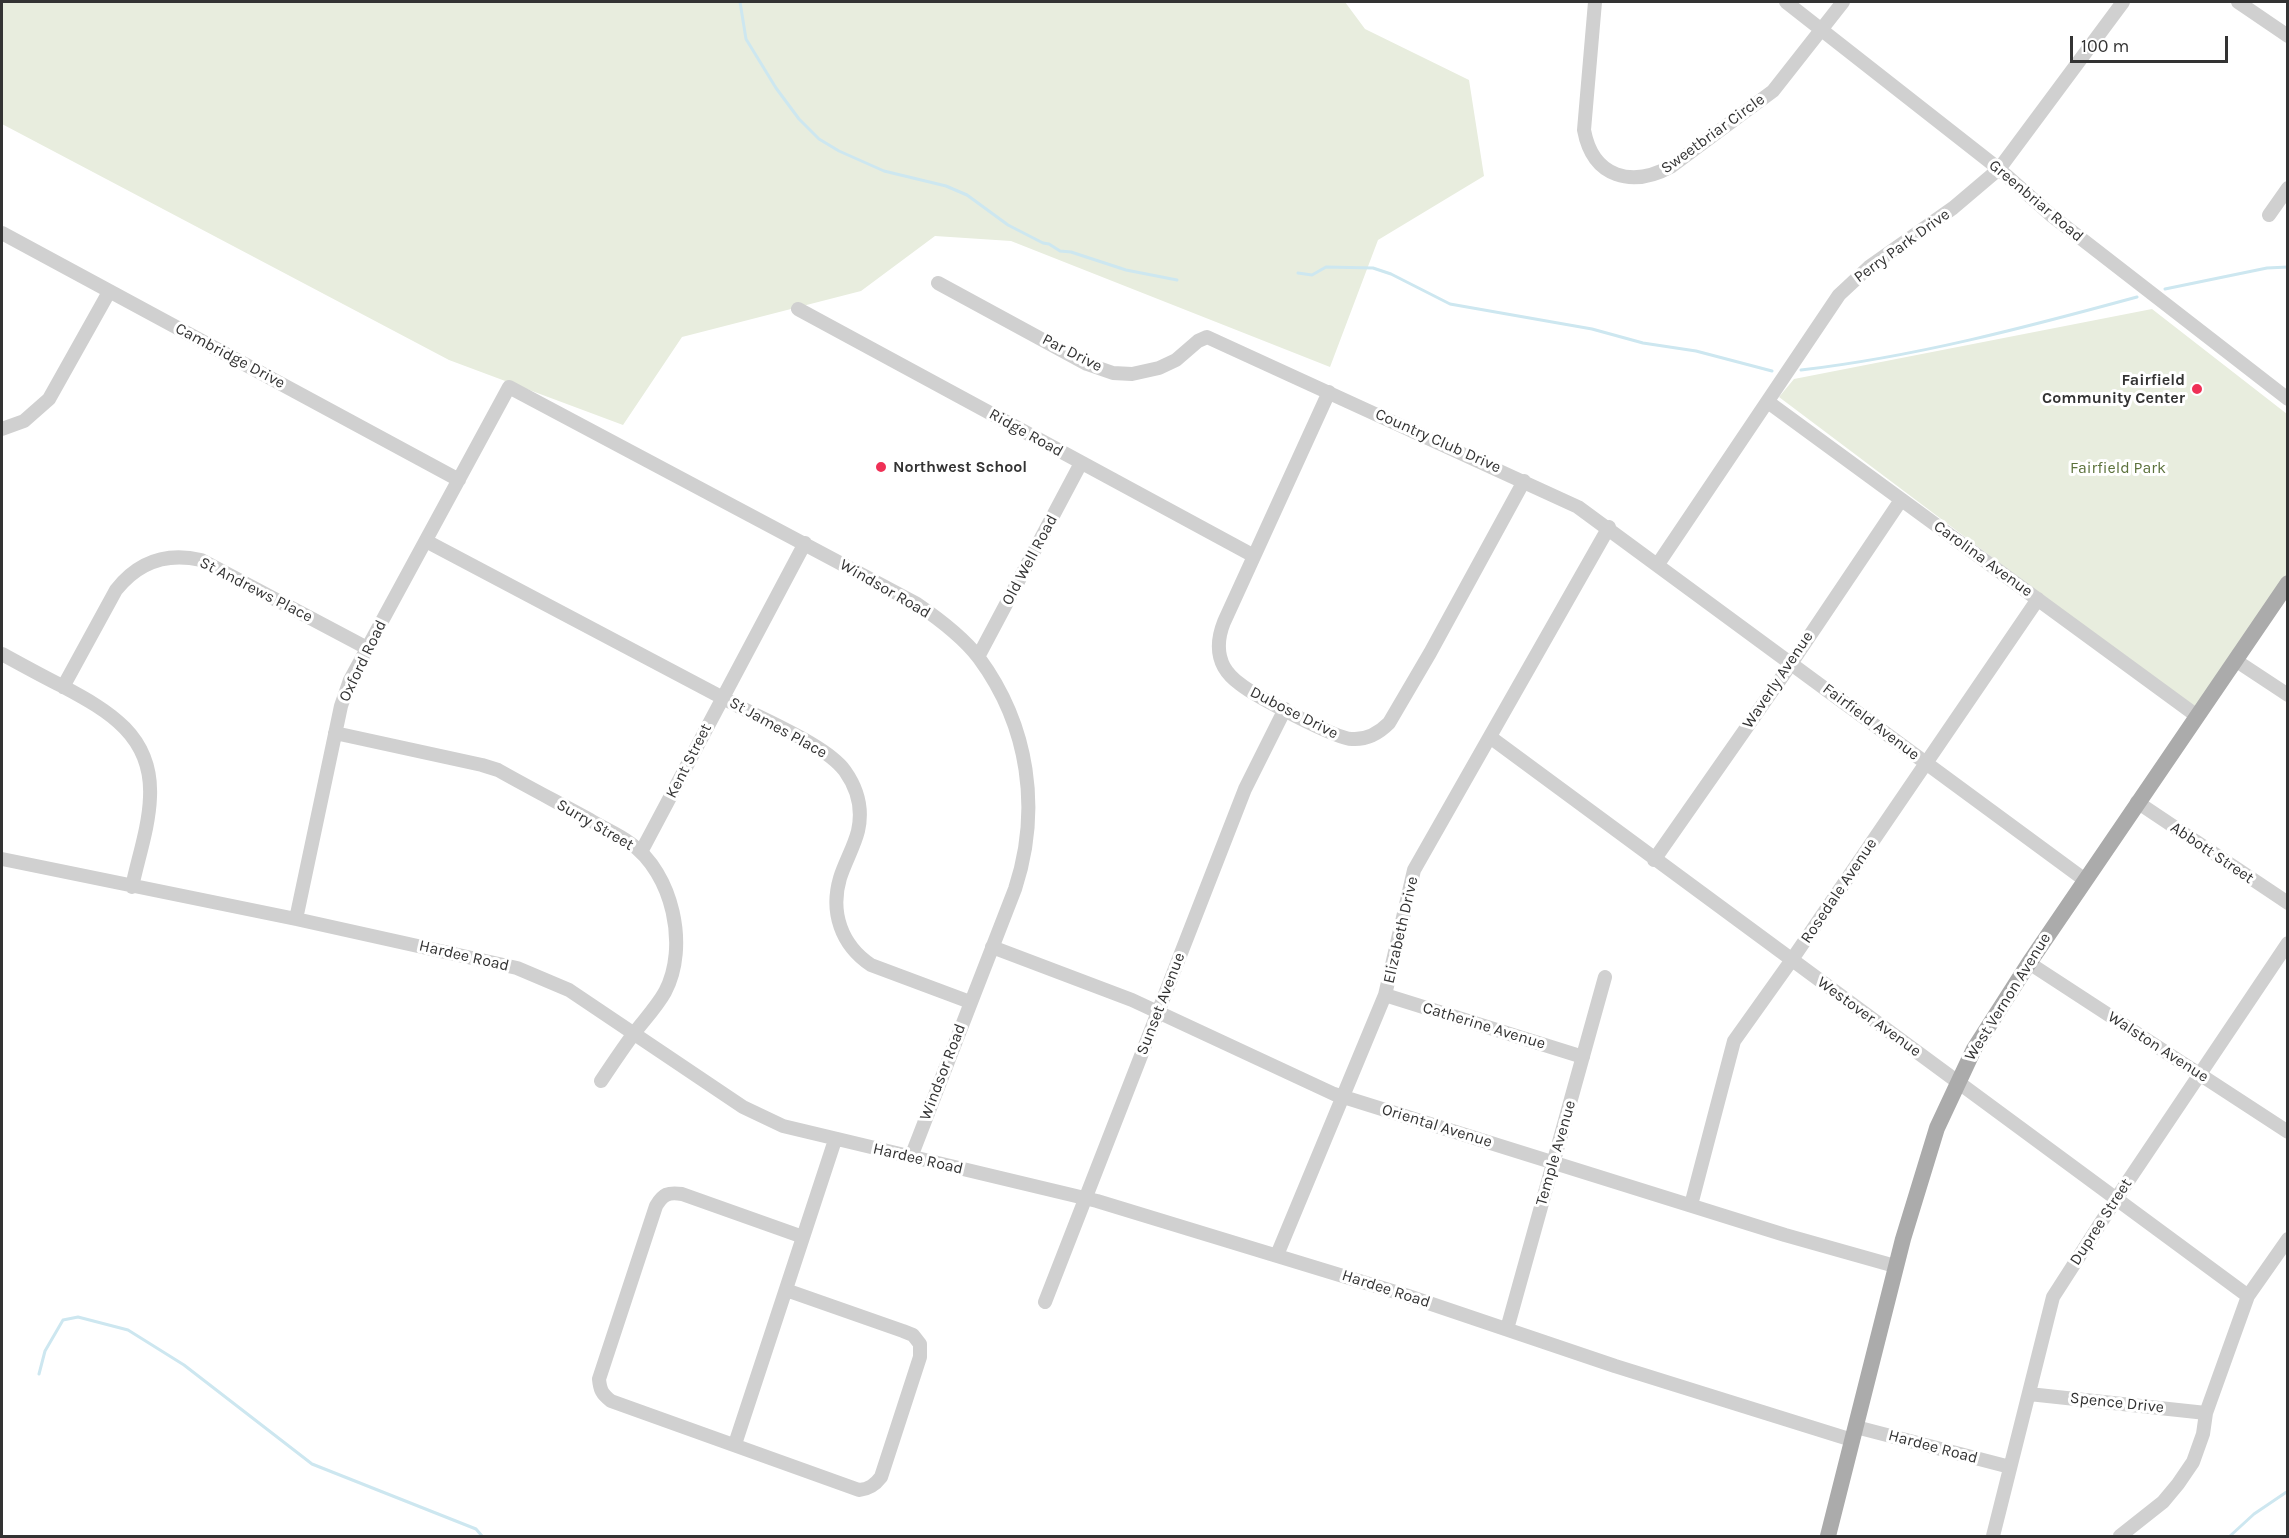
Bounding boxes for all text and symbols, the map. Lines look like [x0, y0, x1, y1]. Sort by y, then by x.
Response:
scale bar [2073, 24, 2230, 62]
text: 100 m [2081, 35, 2129, 57]
street label: Sweetbriar Circle [1657, 90, 1769, 178]
street label: Greenbriar Road [1985, 156, 2087, 246]
street label: Perry Park Drive [1850, 205, 1954, 287]
street label: Cambridge Drive [172, 319, 288, 393]
street label: Par Drive [1039, 330, 1105, 376]
place label: Fairfield Community Center [2042, 370, 2185, 408]
marker: Fairfield Community Center [2190, 382, 2204, 396]
street label: Ridge Road [986, 405, 1066, 461]
street label: Country Club Drive [1372, 405, 1504, 477]
place label: Northwest School [893, 457, 1027, 477]
park label: Fairfield Park [2070, 458, 2166, 478]
marker: Northwest School [874, 460, 888, 474]
street label: Old Well Road [998, 511, 1062, 609]
street label: Carolina Avenue [1930, 517, 2036, 601]
street label: St Andrews Place [196, 553, 316, 627]
street label: Windsor Road [836, 555, 934, 623]
street label: Oxford Road [335, 617, 391, 705]
street label: Waverly Avenue [1738, 628, 1818, 732]
street label: Fairfield Avenue [1819, 679, 1923, 765]
street label: Dubose Drive [1247, 683, 1341, 743]
street label: St James Place [726, 693, 830, 763]
street label: Kent Street [662, 720, 716, 802]
street label: Surry Street [553, 795, 637, 855]
street label: Abbott Street [2167, 818, 2257, 888]
street label: Rosedale Avenue [1797, 835, 1881, 947]
street label: Elizabeth Drive [1379, 875, 1423, 985]
street label: West Vernon Avenue [1961, 929, 2055, 1065]
street label: Hardee Road [417, 936, 511, 976]
street label: Sunset Avenue [1133, 950, 1189, 1058]
street label: Westover Avenue [1813, 973, 1925, 1061]
street label: Catherine Avenue [1420, 998, 1548, 1054]
street label: Walston Avenue [2104, 1007, 2212, 1087]
street label: Windsor Road [916, 1021, 970, 1123]
street label: Temple Avenue [1532, 1098, 1580, 1208]
street label: Oriental Avenue [1379, 1100, 1495, 1152]
street label: Hardee Road [871, 1139, 965, 1179]
street label: Dupree Street [2066, 1175, 2136, 1269]
street label: Hardee Road [1339, 1266, 1433, 1312]
street label: Spence Drive [2069, 1389, 2165, 1417]
street label: Hardee Road [1886, 1426, 1980, 1468]

